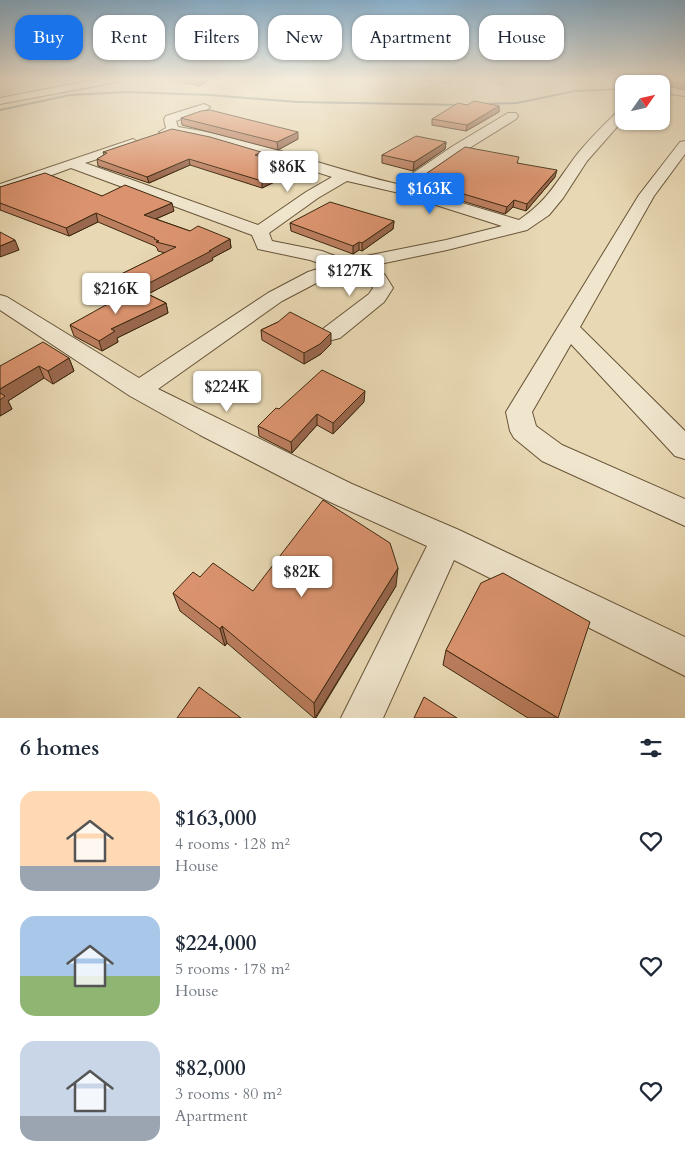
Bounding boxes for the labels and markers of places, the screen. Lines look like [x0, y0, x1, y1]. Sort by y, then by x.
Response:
pin: $86K [258, 150, 318, 193]
pin: $163K [395, 172, 465, 215]
pin: $127K [315, 254, 385, 297]
pin: $216K [81, 272, 151, 315]
pin: $224K [192, 370, 262, 413]
pin: $82K [272, 556, 332, 598]

